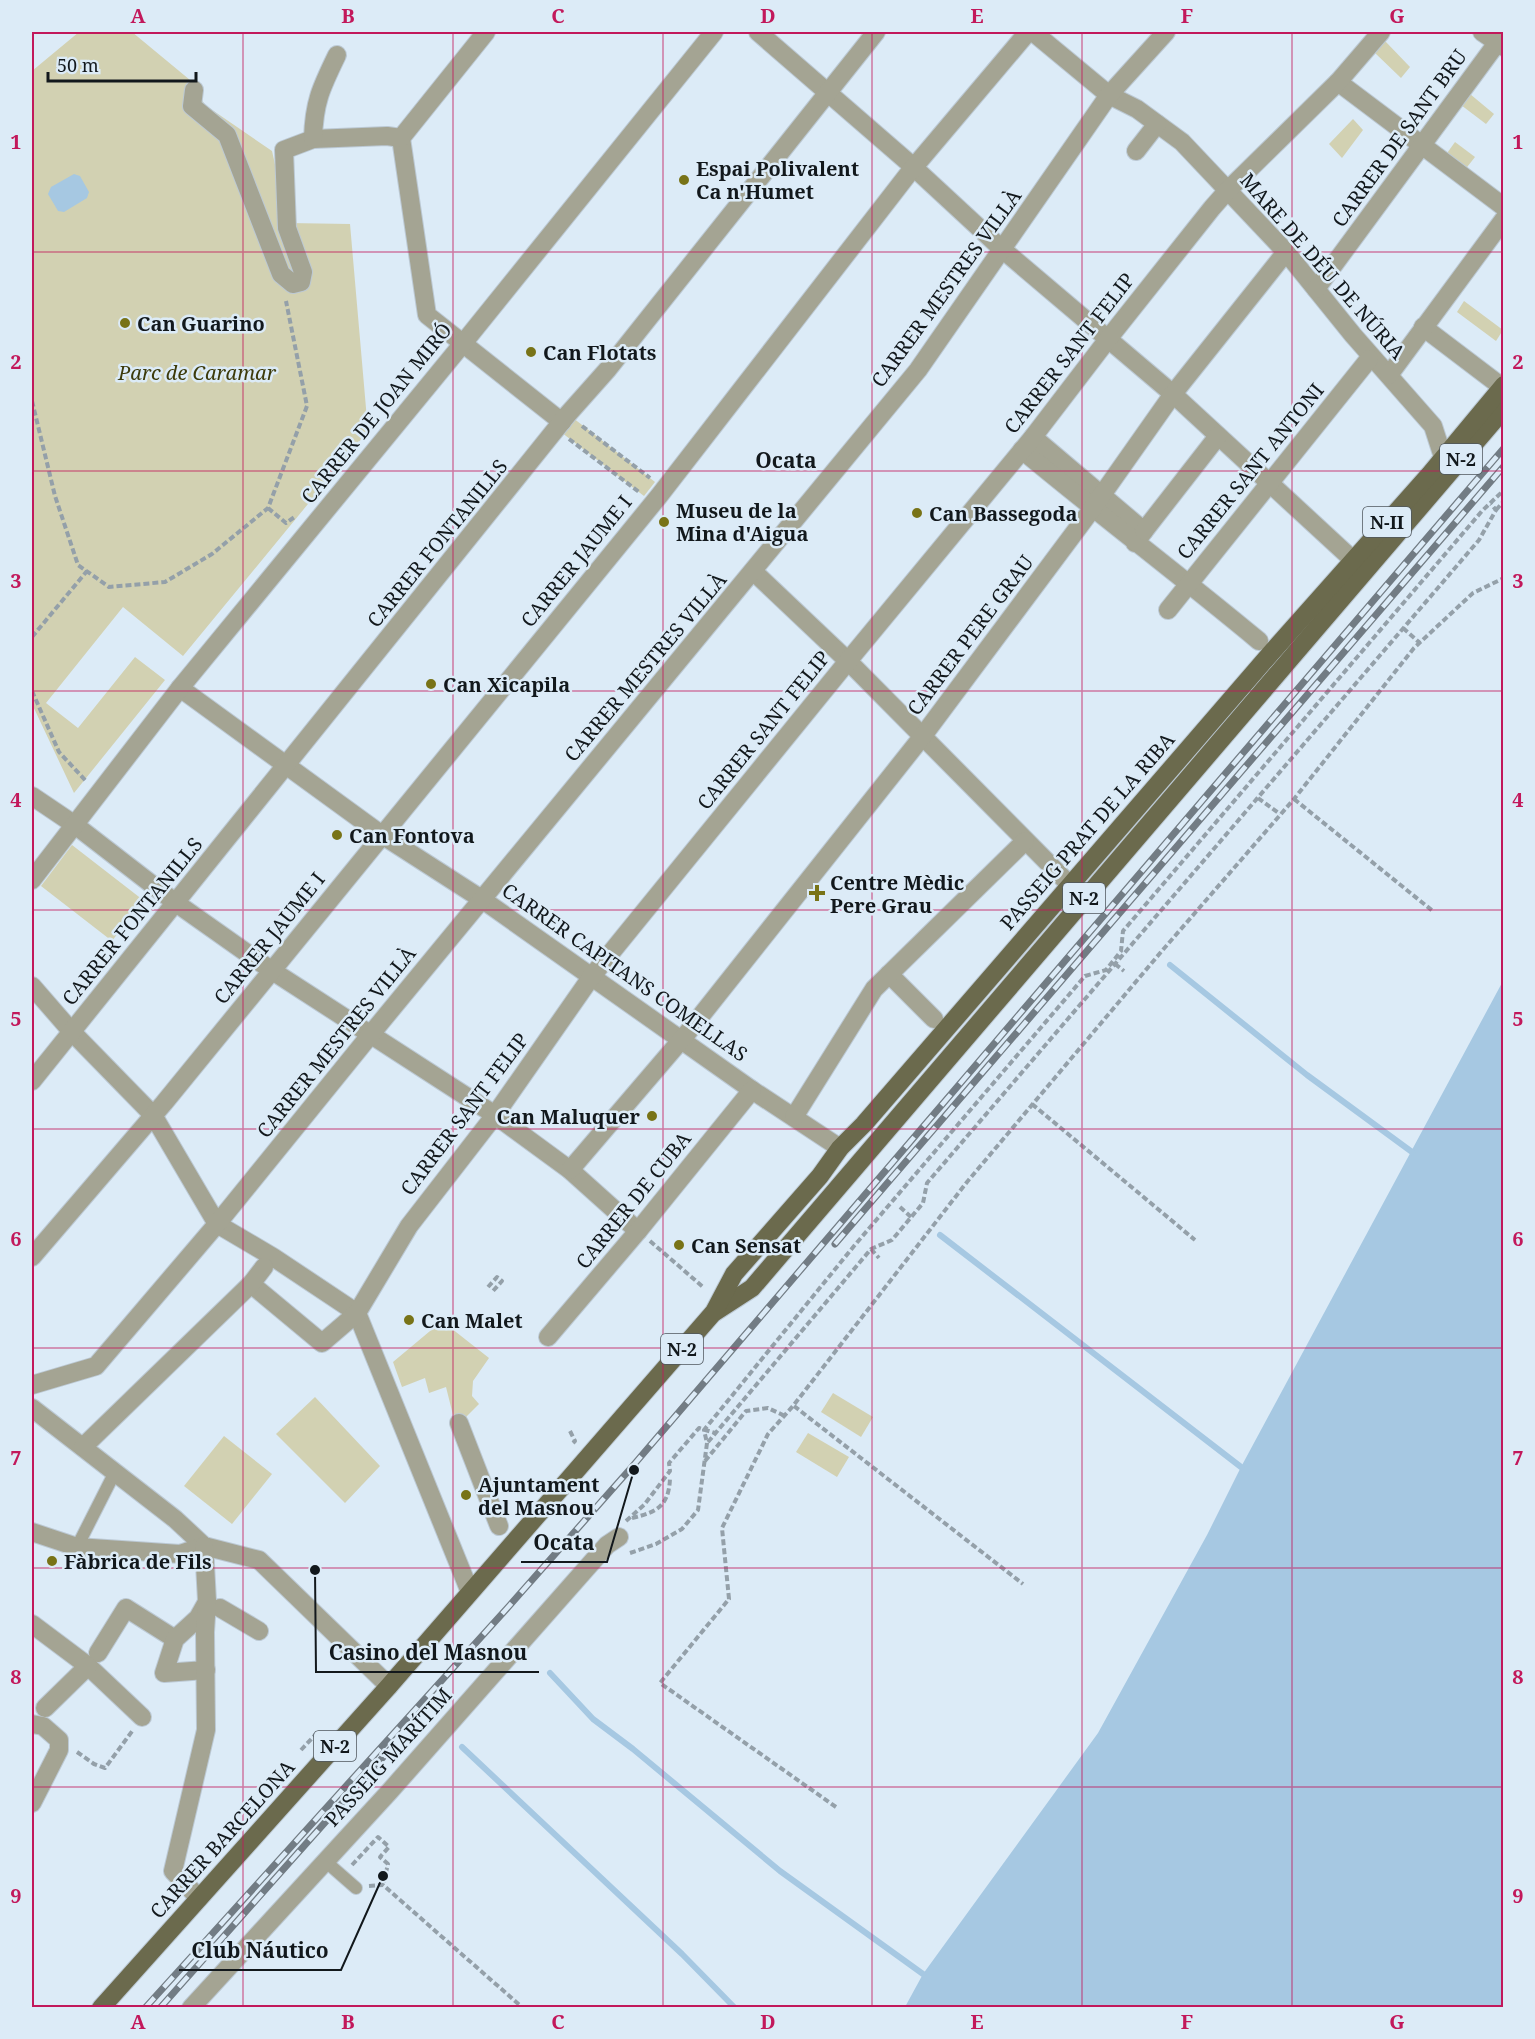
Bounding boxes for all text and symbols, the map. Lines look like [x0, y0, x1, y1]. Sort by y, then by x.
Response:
text: A [130, 2, 146, 29]
text: B [341, 2, 355, 29]
text: C [551, 2, 565, 29]
text: D [760, 2, 776, 29]
text: E [970, 2, 984, 29]
text: F [1181, 2, 1193, 29]
text: G [1389, 2, 1405, 29]
street label: CARRER DE SANT BRU [1325, 43, 1473, 232]
scale bar [48, 45, 196, 83]
text: 50 m [57, 53, 99, 77]
text: 1 [10, 128, 22, 155]
text: 1 [1512, 128, 1524, 155]
place label: Espai Polivalent Ca n'Humet [696, 155, 859, 205]
street label: MARE DE DÉU DE NÚRIA [1234, 167, 1412, 366]
marker: Espai Polivalent Ca n'Humet [677, 173, 691, 187]
street label: CARRER MESTRES VILLÀ [865, 183, 1028, 393]
street label: CARRER SANT FELIP [998, 267, 1140, 439]
place label: Can Guarino [137, 310, 265, 337]
marker: Can Guarino [118, 316, 132, 330]
street label: CARRER DE JOAN MIRÓ [295, 317, 457, 509]
place label: Can Flotats [543, 339, 656, 366]
marker: Can Flotats [524, 345, 538, 359]
text: 2 [10, 348, 22, 375]
text: 2 [1512, 348, 1524, 375]
park label: Parc de Caramar [117, 359, 277, 386]
street label: CARRER SANT ANTONI [1170, 377, 1330, 565]
road number: N-2 [1440, 444, 1482, 474]
district label: Ocata [755, 446, 817, 474]
street label: CARRER FONTANILLS [361, 453, 513, 633]
street label: CARRER JAUME I [514, 489, 638, 633]
place label: Museu de la Mina d'Aigua [676, 497, 808, 547]
place label: Can Bassegoda [929, 500, 1078, 527]
marker: Can Bassegoda [910, 506, 924, 520]
road number: N-II [1363, 507, 1411, 537]
marker: Museu de la Mina d'Aigua [657, 515, 671, 529]
street label: CARRER PERE GRAU [901, 549, 1040, 721]
street label: CARRER MESTRES VILLÀ [558, 566, 733, 767]
text: 3 [10, 567, 22, 594]
text: 3 [1512, 567, 1524, 594]
street label: CARRER SANT FELIP [691, 645, 835, 815]
place label: Can Xicapila [443, 671, 570, 698]
marker: Can Xicapila [424, 677, 438, 691]
street label: PASSEIG PRAT DE LA RIBA [994, 726, 1181, 935]
text: 4 [10, 786, 22, 813]
text: 4 [1512, 786, 1524, 813]
place label: Can Fontova [349, 822, 475, 849]
marker: Can Fontova [330, 828, 344, 842]
street label: CARRER FONTANILLS [56, 831, 208, 1011]
street label: CARRER JAUME I [207, 866, 331, 1010]
place label: Centre Mèdic Pere Grau [830, 869, 964, 919]
street label: CARRER CAPITANS COMELLAS [497, 877, 753, 1067]
road number: N-2 [1063, 883, 1105, 913]
marker: Centre Mèdic Pere Grau [808, 884, 826, 902]
street label: CARRER MESTRES VILLÀ [250, 940, 422, 1143]
text: 5 [10, 1005, 22, 1032]
text: 5 [1512, 1005, 1524, 1032]
street label: CARRER SANT FELIP [394, 1027, 534, 1201]
place label: Can Maluquer [496, 1103, 641, 1130]
marker: Can Maluquer [645, 1109, 659, 1123]
street label: CARRER DE CUBA [569, 1125, 697, 1274]
text: 6 [10, 1225, 22, 1252]
text: 6 [1512, 1225, 1524, 1252]
place label: Can Sensat [691, 1232, 801, 1259]
marker: Can Sensat [672, 1238, 686, 1252]
place label: Can Malet [421, 1307, 523, 1334]
marker: Can Malet [402, 1313, 416, 1327]
road number: N-2 [661, 1334, 703, 1364]
text: 7 [10, 1444, 22, 1471]
text: 7 [1512, 1444, 1524, 1471]
place label: Ajuntament del Masnou [478, 1471, 599, 1521]
marker: Ajuntament del Masnou [459, 1488, 473, 1502]
callout: Ocata [521, 1523, 607, 1562]
text: Ocata [533, 1528, 595, 1556]
place label: Fàbrica de Fils [64, 1548, 212, 1575]
marker: Fàbrica de Fils [45, 1554, 59, 1568]
callout: Casino del Masnou [316, 1633, 539, 1672]
text: Casino del Masnou [329, 1638, 527, 1666]
text: 8 [10, 1663, 22, 1690]
text: 8 [1512, 1663, 1524, 1690]
street label: PASSEIG MARÍTIM [318, 1682, 458, 1832]
road number: N-2 [314, 1731, 356, 1761]
street label: CARRER BARCELONA [144, 1753, 301, 1924]
text: 9 [10, 1882, 22, 1909]
text: 9 [1512, 1882, 1524, 1909]
callout: Club Náutico [179, 1931, 341, 1970]
text: Club Náutico [191, 1936, 329, 1964]
text: A [130, 2008, 146, 2035]
text: B [341, 2008, 355, 2035]
text: C [551, 2008, 565, 2035]
text: D [760, 2008, 776, 2035]
text: E [970, 2008, 984, 2035]
text: F [1181, 2008, 1193, 2035]
text: G [1389, 2008, 1405, 2035]

